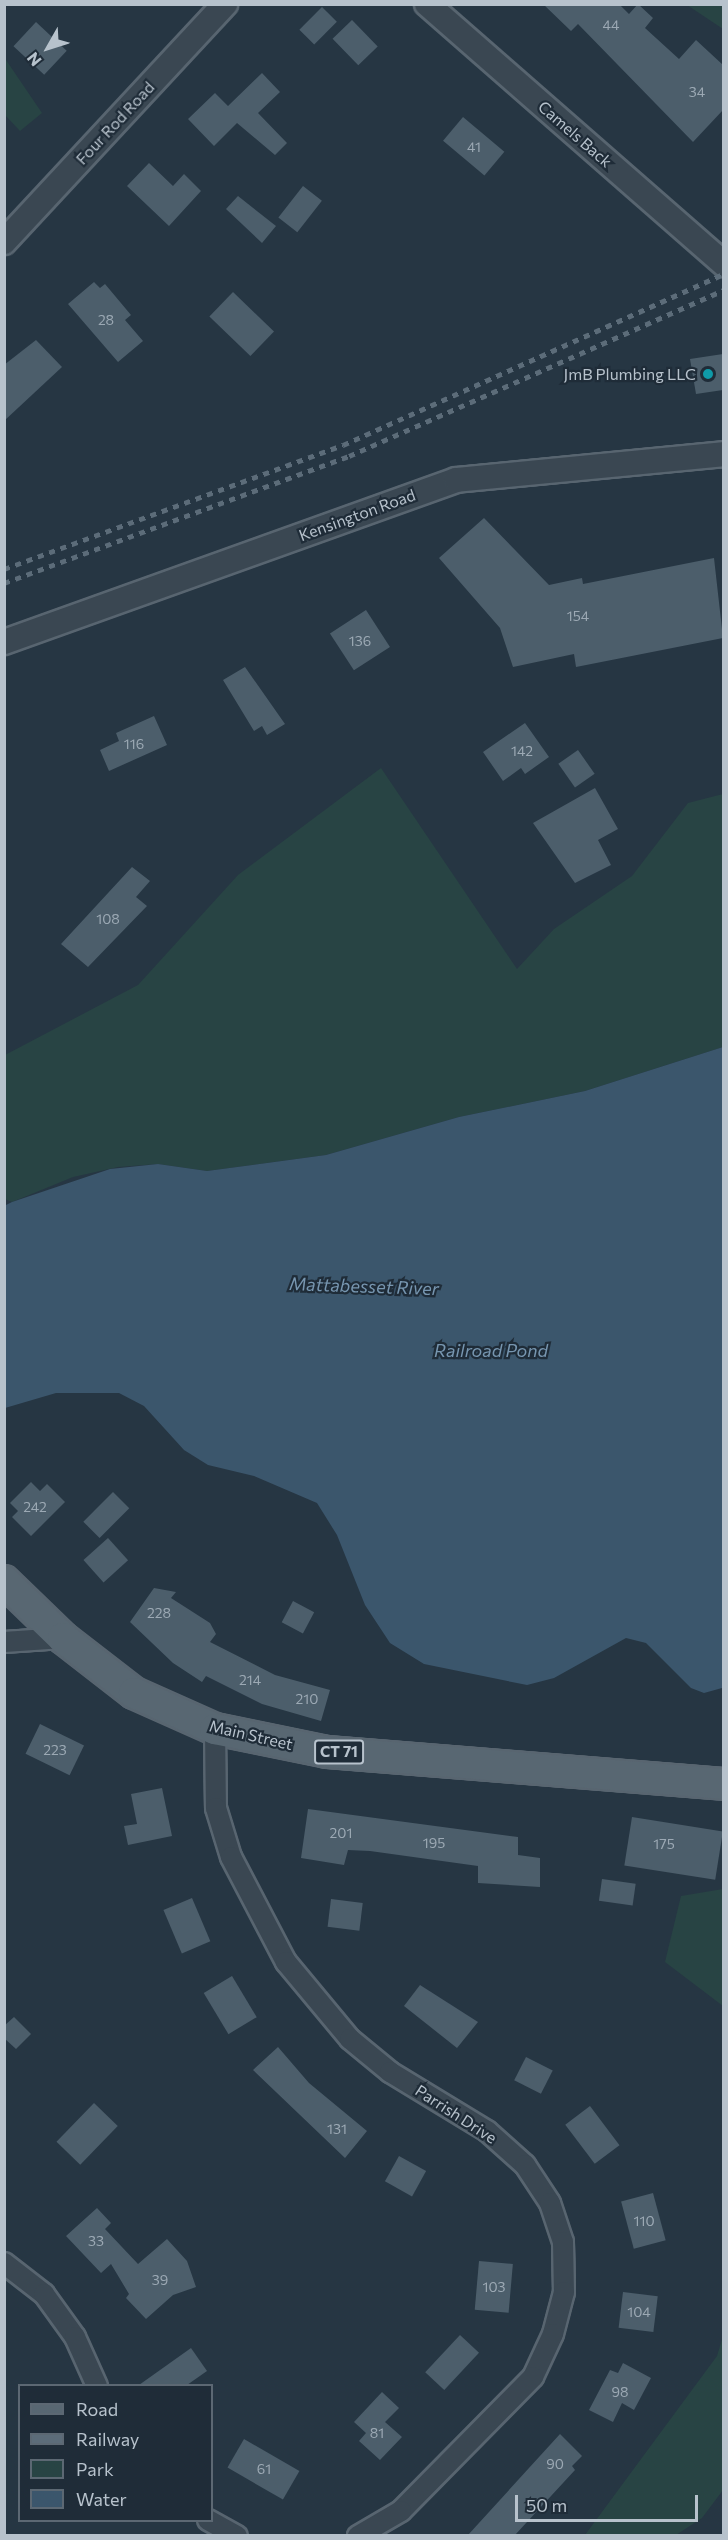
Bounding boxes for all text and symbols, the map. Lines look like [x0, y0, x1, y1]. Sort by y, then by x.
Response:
house number: 44 [603, 17, 619, 33]
north arrow [18, 18, 78, 78]
text: N [22, 49, 45, 70]
street label: Four Rod Road [72, 78, 158, 168]
house number: 34 [689, 84, 705, 100]
street label: Camels Back [534, 97, 616, 171]
house number: 41 [467, 139, 481, 155]
house number: 28 [98, 312, 114, 328]
place label: JmB Plumbing LLC [564, 364, 696, 384]
marker: JmB Plumbing LLC [701, 367, 715, 381]
street label: Kensington Road [296, 485, 418, 545]
house number: 154 [567, 608, 589, 624]
house number: 136 [349, 633, 371, 649]
house number: 116 [124, 736, 144, 752]
house number: 142 [511, 743, 533, 759]
house number: 108 [96, 911, 120, 927]
water label: Mattabesset River [289, 1273, 439, 1299]
water label: Railroad Pond [434, 1339, 548, 1361]
house number: 242 [23, 1499, 47, 1515]
house number: 228 [147, 1605, 171, 1621]
house number: 214 [239, 1672, 261, 1688]
house number: 210 [296, 1691, 318, 1707]
street label: Main Street [207, 1716, 295, 1754]
road number: CT 71 [314, 1740, 364, 1764]
house number: 223 [43, 1742, 67, 1758]
house number: 201 [330, 1825, 352, 1841]
house number: 195 [423, 1835, 445, 1851]
house number: 175 [653, 1836, 675, 1852]
street label: Parrish Drive [412, 2080, 500, 2148]
house number: 131 [327, 2121, 347, 2137]
house number: 110 [633, 2213, 655, 2229]
house number: 33 [88, 2233, 104, 2249]
house number: 39 [152, 2272, 168, 2288]
house number: 103 [482, 2279, 506, 2295]
house number: 104 [627, 2304, 651, 2320]
legend [18, 2384, 213, 2522]
house number: 98 [612, 2384, 628, 2400]
text: Road [76, 2398, 118, 2420]
house number: 81 [370, 2425, 384, 2441]
text: Railway [76, 2428, 139, 2450]
house number: 90 [546, 2456, 564, 2472]
text: Park [76, 2458, 114, 2480]
house number: 61 [257, 2461, 271, 2477]
scale bar [518, 2483, 701, 2521]
text: Water [76, 2488, 127, 2510]
text: 50 m [526, 2494, 567, 2516]

